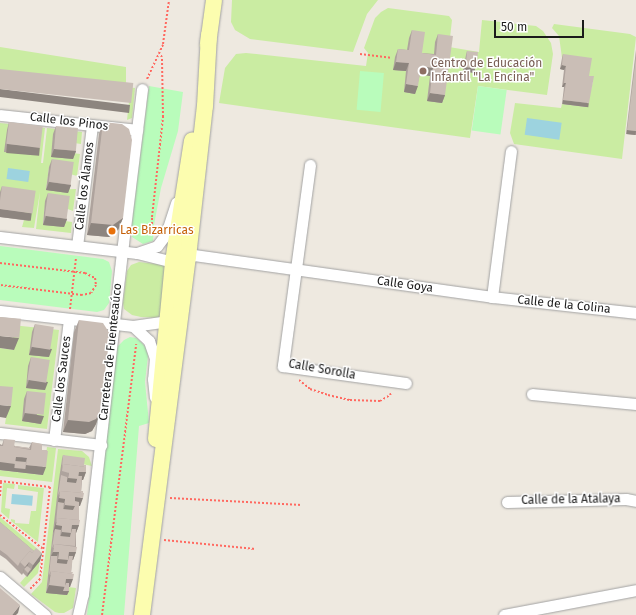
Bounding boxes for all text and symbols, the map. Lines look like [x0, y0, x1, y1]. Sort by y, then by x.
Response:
scale bar [496, 12, 586, 38]
text: 50 m [501, 20, 527, 34]
place label: Centro de Educación Infantil "La Encina" [431, 57, 542, 85]
marker: Centro de Educación Infantil "La Encina" [418, 66, 428, 76]
street label: Calle los Pinos [29, 110, 109, 134]
street label: Calle los Álamos [72, 141, 98, 231]
place label: Las Bizarricas [120, 224, 194, 238]
marker: Las Bizarricas [107, 226, 117, 236]
street label: Calle Goya [376, 274, 434, 296]
street label: Carretera de Fuentesaúco [97, 282, 125, 422]
street label: Calle de la Colina [517, 293, 611, 317]
street label: Calle los Sauces [50, 335, 74, 423]
street label: Calle Sorolla [287, 357, 357, 383]
street label: Calle de la Atalaya [521, 492, 621, 508]

